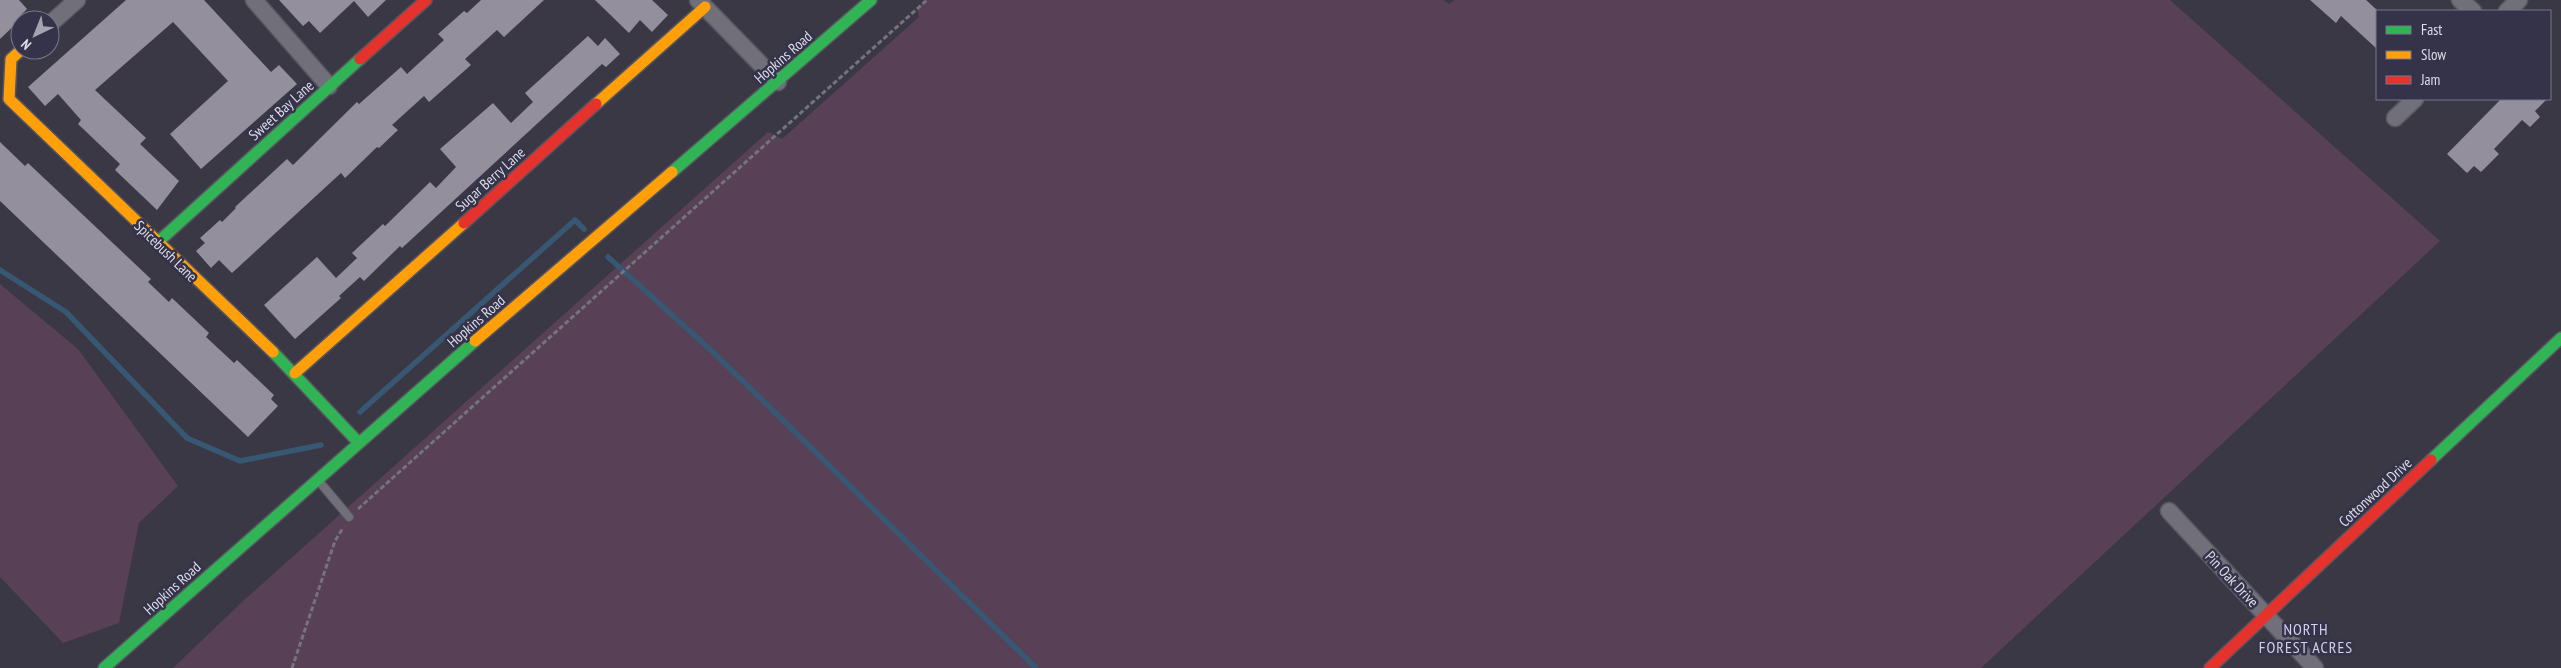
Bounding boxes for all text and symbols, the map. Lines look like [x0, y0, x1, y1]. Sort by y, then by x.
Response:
north arrow [10, 10, 60, 60]
legend [2376, 10, 2551, 100]
text: Fast [2421, 20, 2442, 39]
street label: Hopkins Road [750, 27, 816, 87]
text: N [17, 35, 35, 54]
text: Slow [2421, 45, 2446, 64]
text: Jam [2420, 70, 2440, 89]
street label: Sweet Bay Lane [245, 76, 317, 144]
street label: Sugar Berry Lane [451, 143, 529, 215]
street label: Spicebush Lane [131, 216, 201, 286]
street label: Hopkins Road [443, 291, 509, 351]
street label: Cottonwood Drive [2335, 453, 2415, 531]
street label: Pin Oak Drive [2201, 547, 2263, 611]
street label: Hopkins Road [139, 557, 205, 619]
district label: NORTH FOREST ACRES [2259, 619, 2353, 657]

